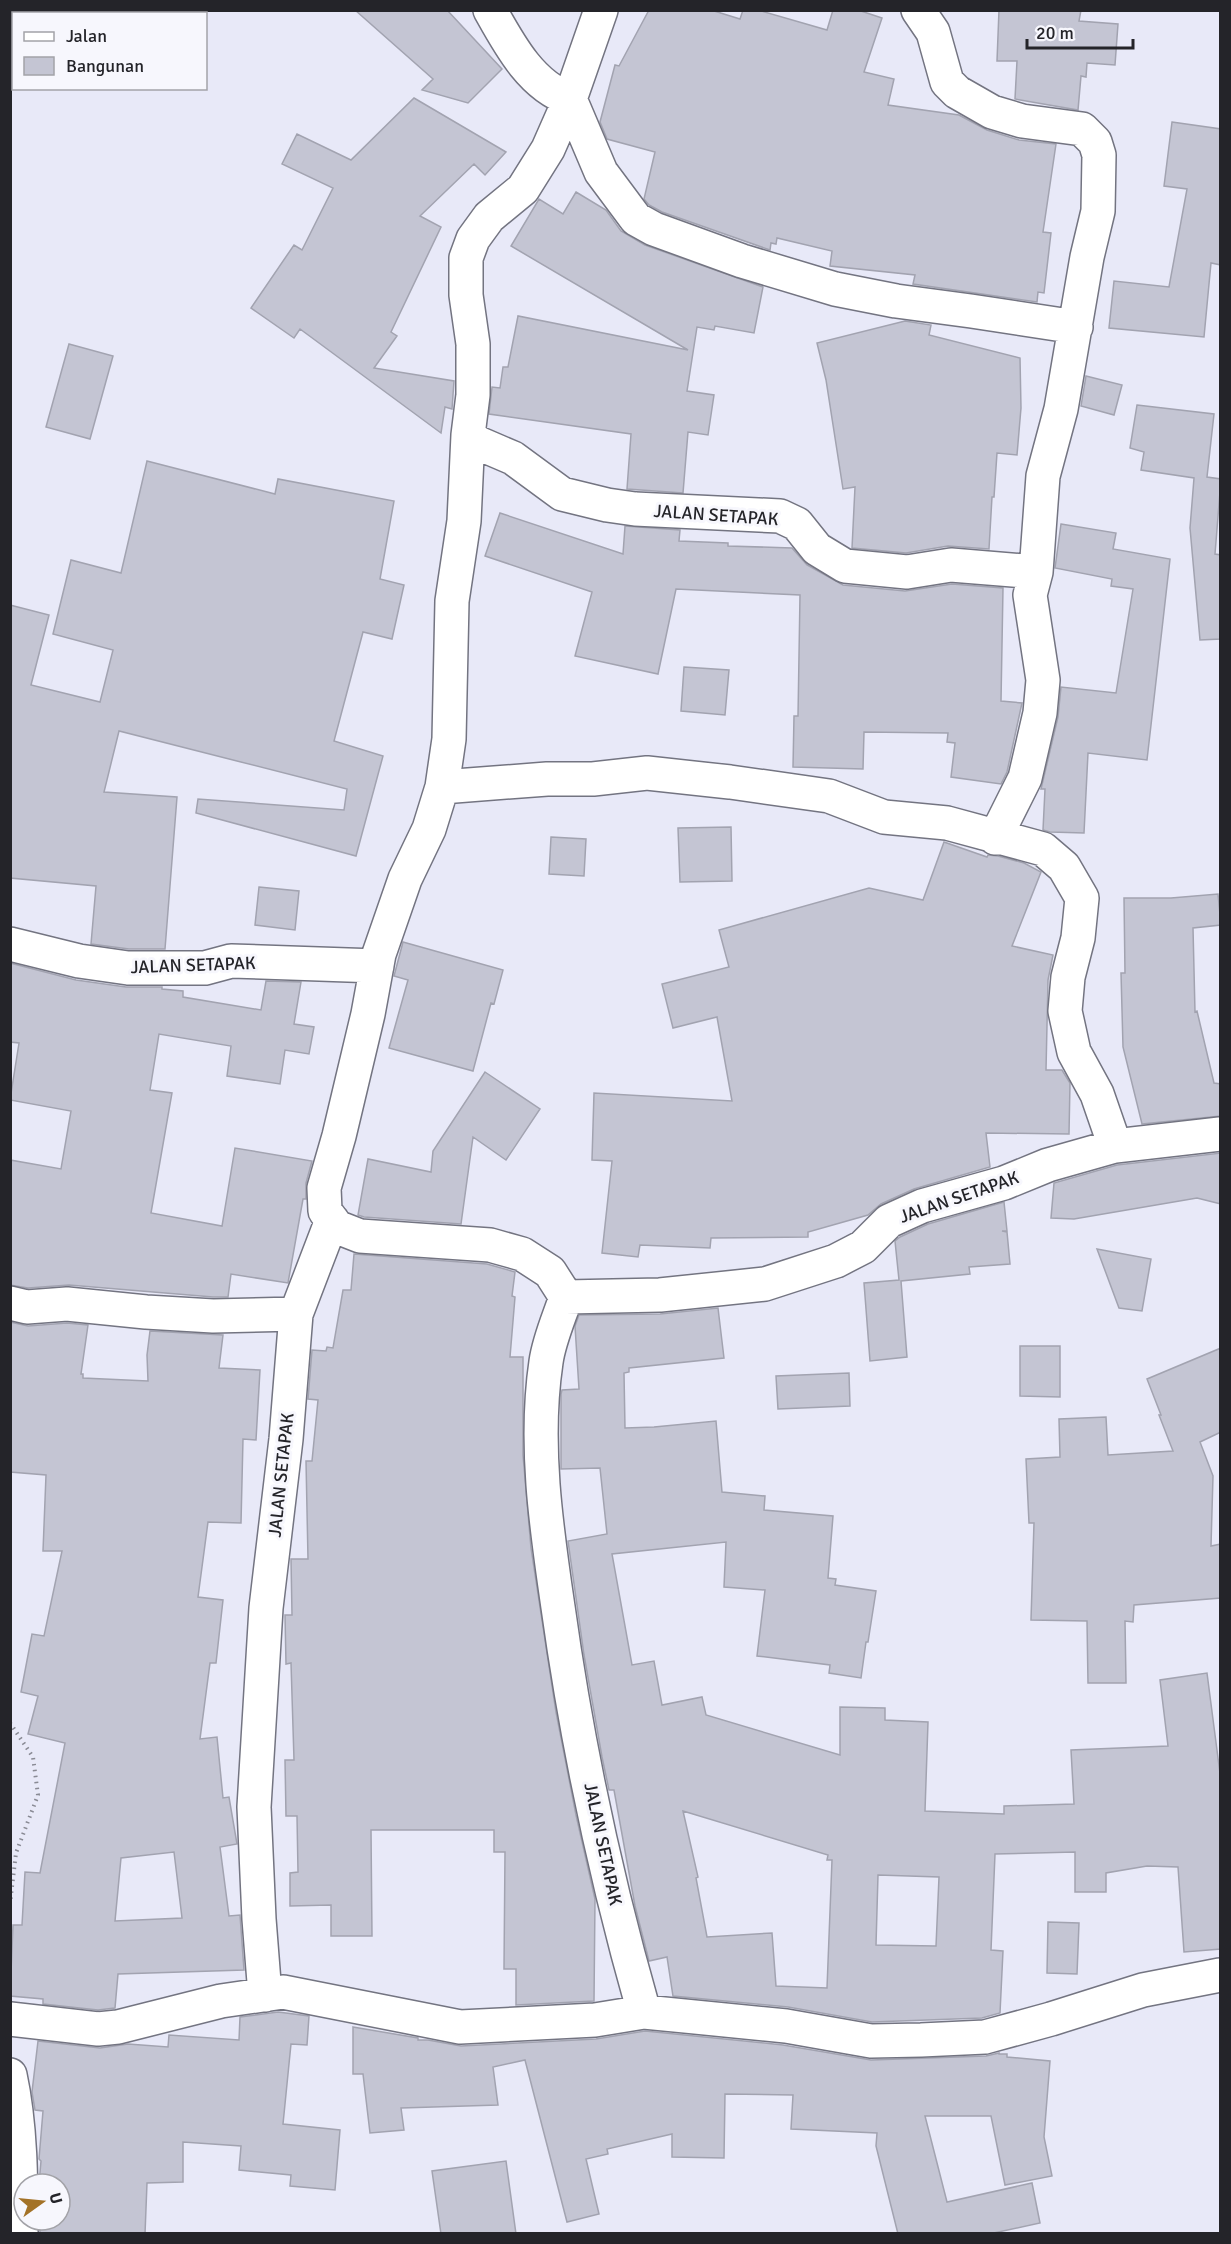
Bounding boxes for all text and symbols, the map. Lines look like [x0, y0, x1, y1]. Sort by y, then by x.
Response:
legend [12, 12, 207, 90]
scale bar [1027, 12, 1134, 50]
text: 20 m [1036, 22, 1074, 44]
text: Jalan [66, 25, 107, 47]
text: Bangunan [66, 55, 144, 77]
street label: JALAN SETAPAK [653, 500, 779, 530]
street label: JALAN SETAPAK [130, 952, 256, 978]
street label: JALAN SETAPAK [896, 1166, 1022, 1228]
street label: JALAN SETAPAK [264, 1411, 298, 1538]
street label: JALAN SETAPAK [579, 1781, 627, 1908]
north arrow [12, 2172, 72, 2232]
text: U [44, 2191, 67, 2206]

